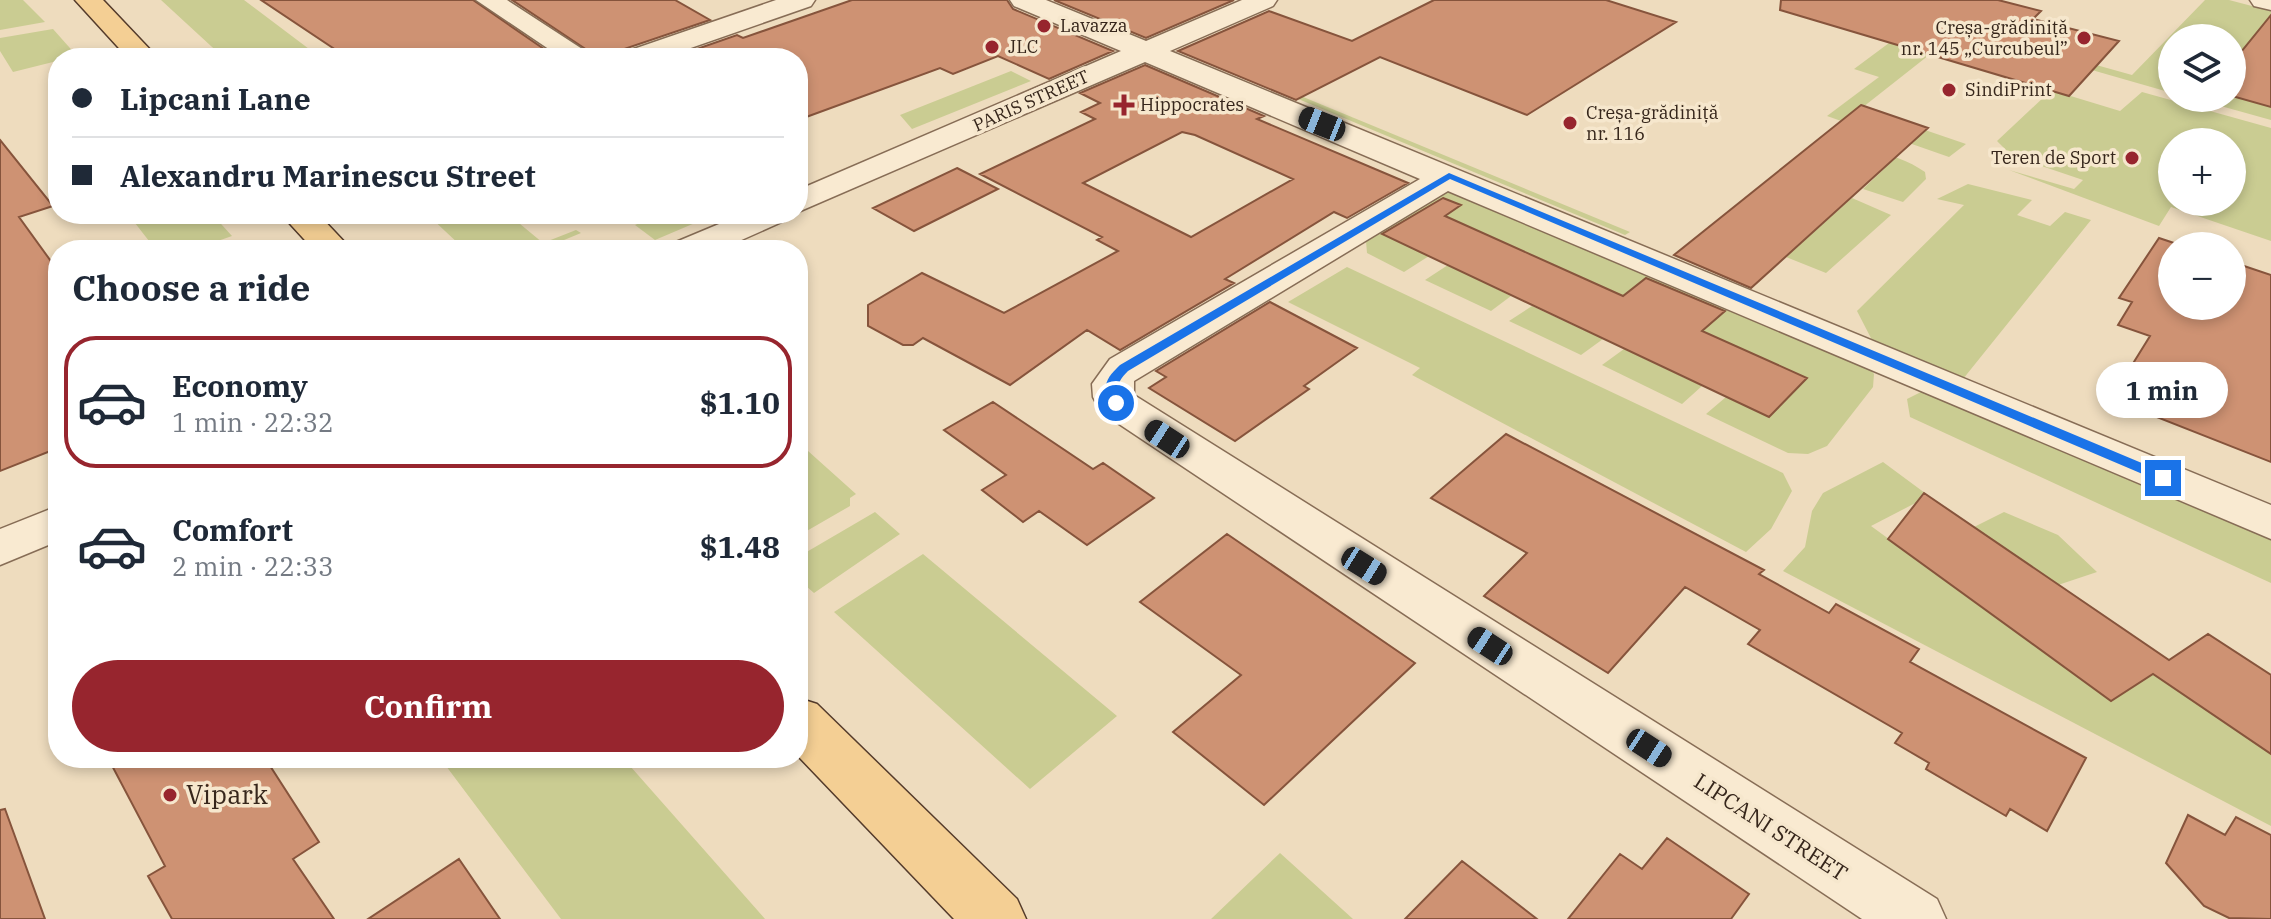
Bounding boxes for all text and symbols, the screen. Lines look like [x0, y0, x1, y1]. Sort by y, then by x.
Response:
place label: Lavazza [1060, 14, 1128, 37]
place label: Creșa-grădiniță nr. 145 „Curcubeul” [1901, 16, 2068, 60]
marker: Lavazza [1035, 17, 1053, 35]
map controls [2158, 24, 2246, 320]
button: layers [2158, 24, 2246, 112]
marker: Creșa-grădiniță nr. 145 „Curcubeul” [2075, 29, 2093, 47]
place label: JLC [1008, 35, 1038, 58]
marker: JLC [983, 38, 1001, 56]
street label: PARIS STREET [969, 65, 1093, 136]
place label: SindiPrint [1965, 78, 2052, 101]
text: Lipcani Lane [120, 79, 311, 118]
marker: SindiPrint [1940, 81, 1958, 99]
place label: Hippocrates [1140, 93, 1244, 116]
marker: Hippocrates [1115, 96, 1133, 114]
place label: Creșa-grădiniță nr. 116 [1586, 101, 1719, 145]
car [1295, 104, 1349, 144]
marker: Creșa-grădiniță nr. 116 [1561, 114, 1579, 132]
button: + [2158, 128, 2246, 216]
place label: Teren de Sport [1991, 146, 2116, 169]
marker: Teren de Sport [2123, 149, 2141, 167]
text: Alexandru Marinescu Street [120, 156, 536, 195]
button: − [2158, 232, 2246, 320]
text: Choose a ride [72, 264, 311, 311]
callout: 1 min [2097, 362, 2229, 418]
icon: car [76, 366, 148, 438]
text: Economy [172, 366, 308, 405]
text: 1 min [2126, 373, 2198, 407]
text: $1.10 [700, 383, 780, 422]
route start [1098, 385, 1134, 421]
text: 1 min · 22:32 [172, 405, 334, 439]
car [1140, 416, 1194, 462]
route end [2145, 460, 2181, 496]
icon: car [76, 510, 148, 582]
text: Comfort [172, 510, 293, 549]
text: $1.48 [700, 527, 780, 566]
car [1337, 543, 1391, 589]
text: 2 min · 22:33 [172, 549, 334, 583]
car [1463, 623, 1517, 669]
button: Confirm [72, 660, 784, 752]
car [1622, 725, 1676, 771]
street label: LIPCANI STREET [1689, 766, 1854, 887]
place label: Vipark [186, 777, 268, 811]
marker: Vipark [161, 786, 179, 804]

